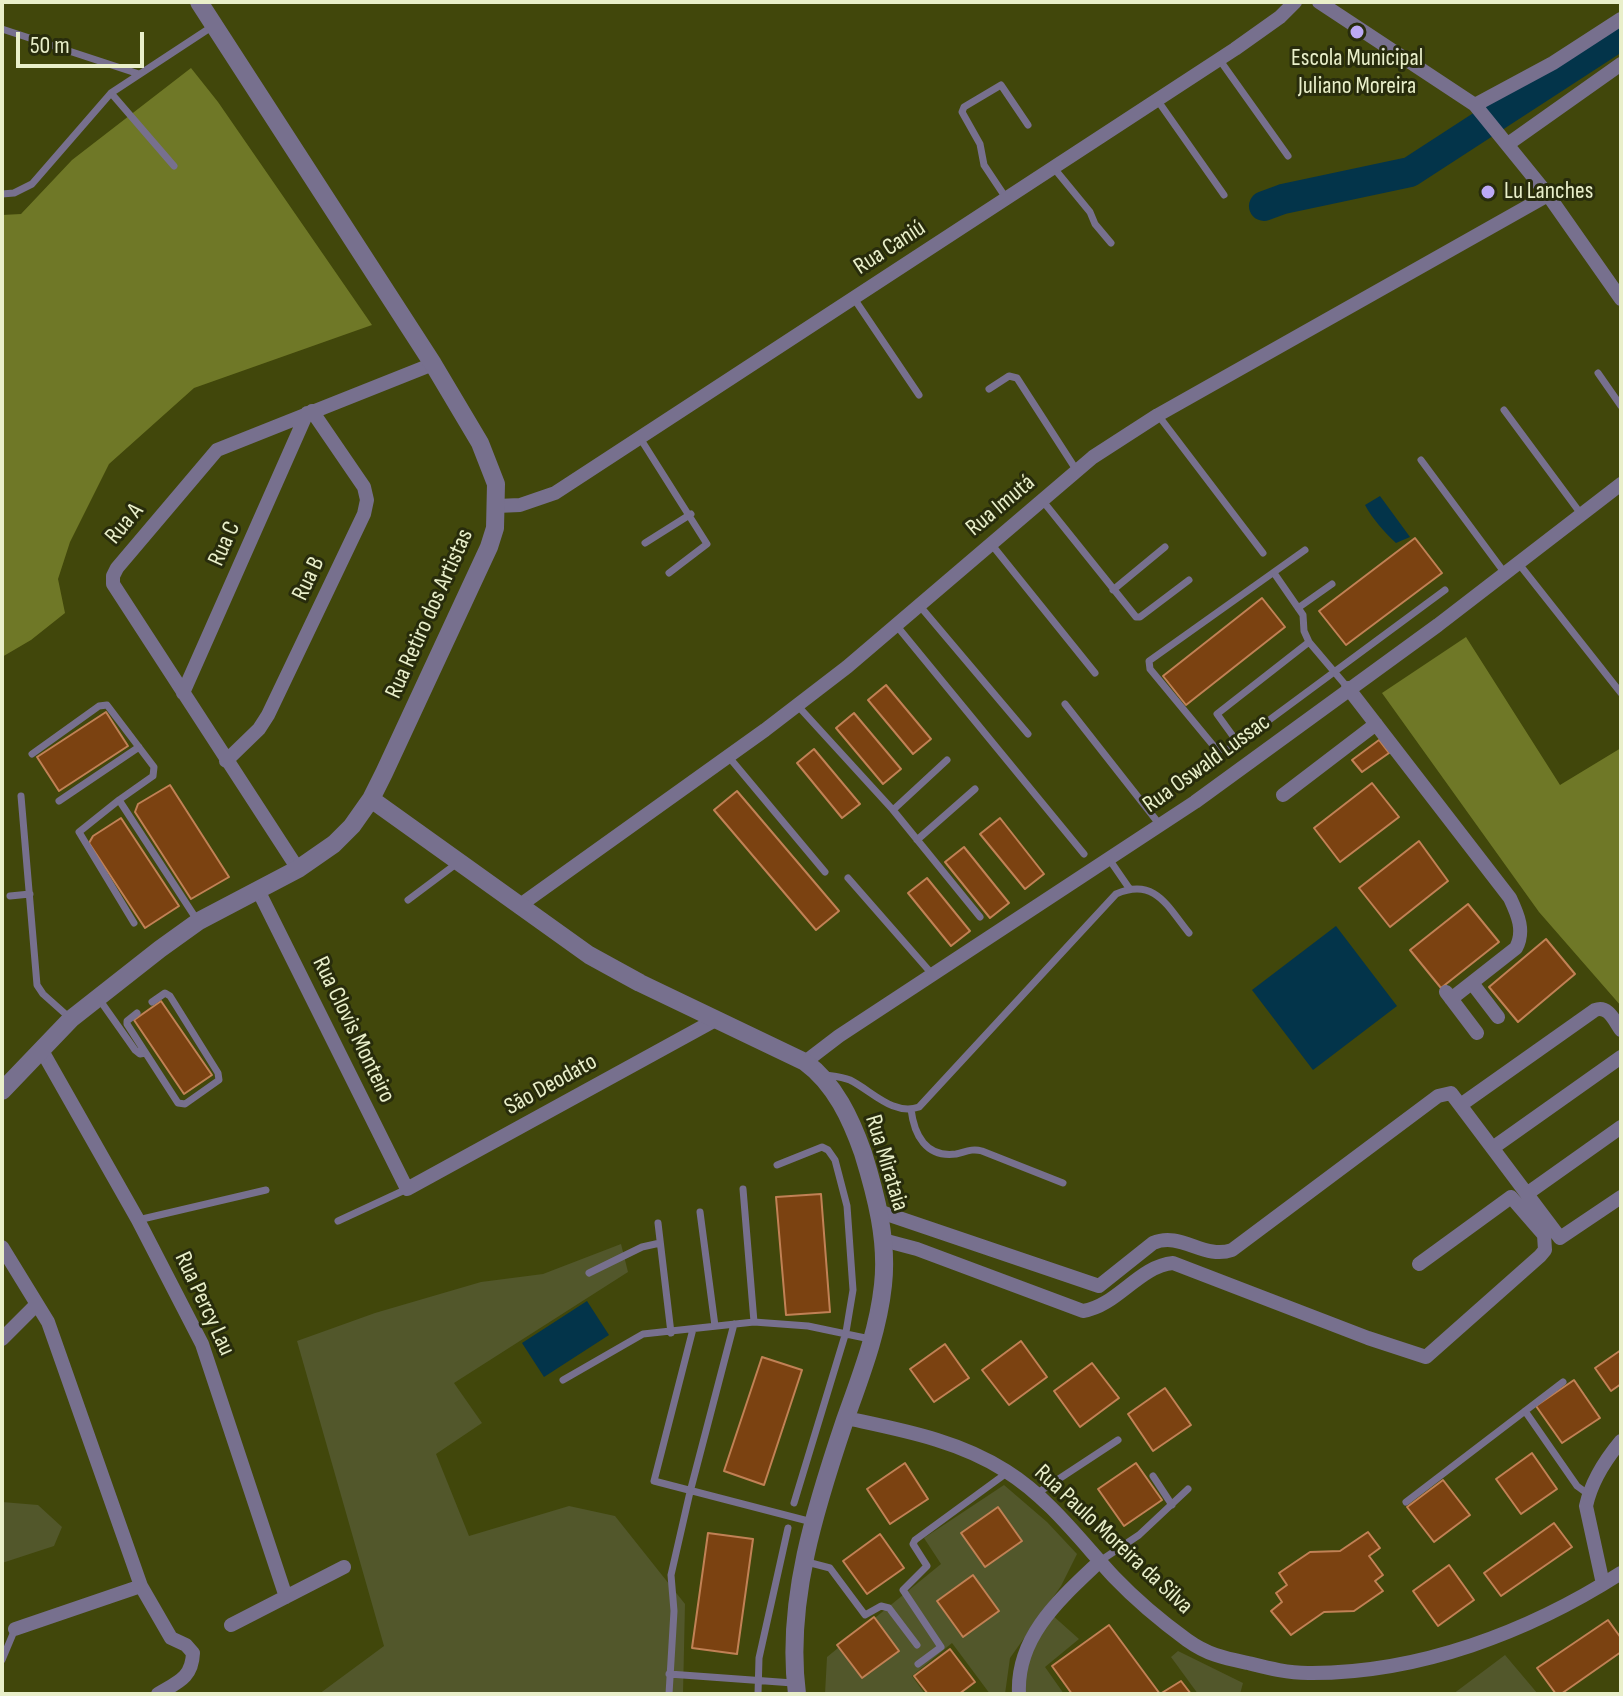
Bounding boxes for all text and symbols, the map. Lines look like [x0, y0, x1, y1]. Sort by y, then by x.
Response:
scale bar [20, 16, 148, 66]
marker: Escola Municipal Juliano Moreira [1348, 23, 1366, 41]
text: 50 m [30, 31, 70, 60]
place label: Escola Municipal Juliano Moreira [1291, 45, 1423, 101]
place label: Lu Lanches [1504, 178, 1593, 206]
marker: Lu Lanches [1479, 183, 1497, 201]
street label: Rua Caniú [849, 214, 931, 282]
street label: Rua Imutá [961, 469, 1041, 543]
street label: Rua A [100, 498, 150, 550]
street label: Rua C [203, 517, 247, 571]
street label: Rua Retiro dos Artistas [380, 525, 480, 703]
street label: Rua B [286, 553, 332, 605]
street label: Rua Oswald Lussac [1138, 708, 1276, 820]
street label: Rua Clovis Monteiro [305, 952, 401, 1108]
street label: São Deodato [500, 1048, 602, 1122]
street label: Rua Mirataia [858, 1112, 914, 1214]
street label: Rua Percy Lau [167, 1248, 241, 1360]
street label: Rua Paulo Moreira da Silva [1028, 1459, 1198, 1621]

